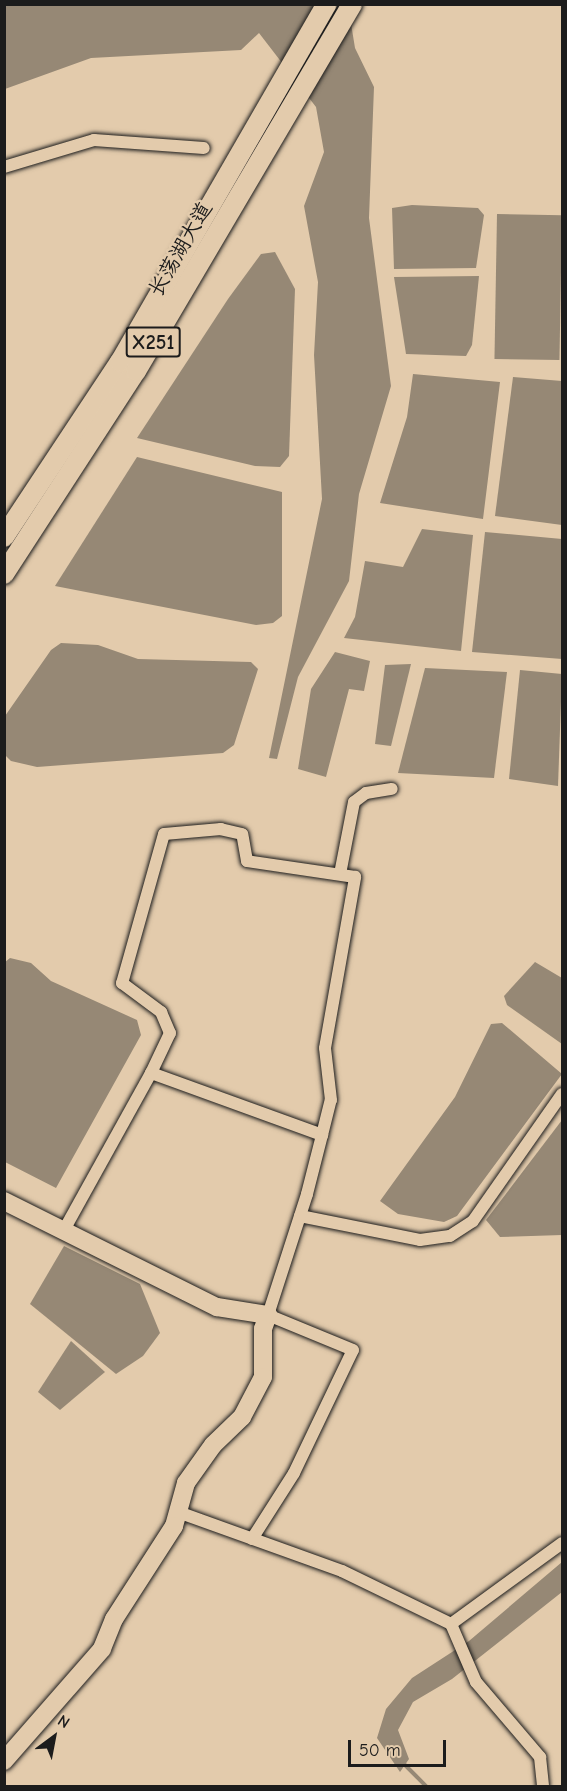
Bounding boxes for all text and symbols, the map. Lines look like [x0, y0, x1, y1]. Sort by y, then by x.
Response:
street label: 长荡湖大道 [143, 197, 217, 301]
road number: X251 [124, 325, 182, 359]
north arrow [24, 1707, 84, 1767]
text: N [54, 1711, 73, 1732]
scale bar [351, 1728, 448, 1766]
text: 50 m [359, 1740, 401, 1761]

